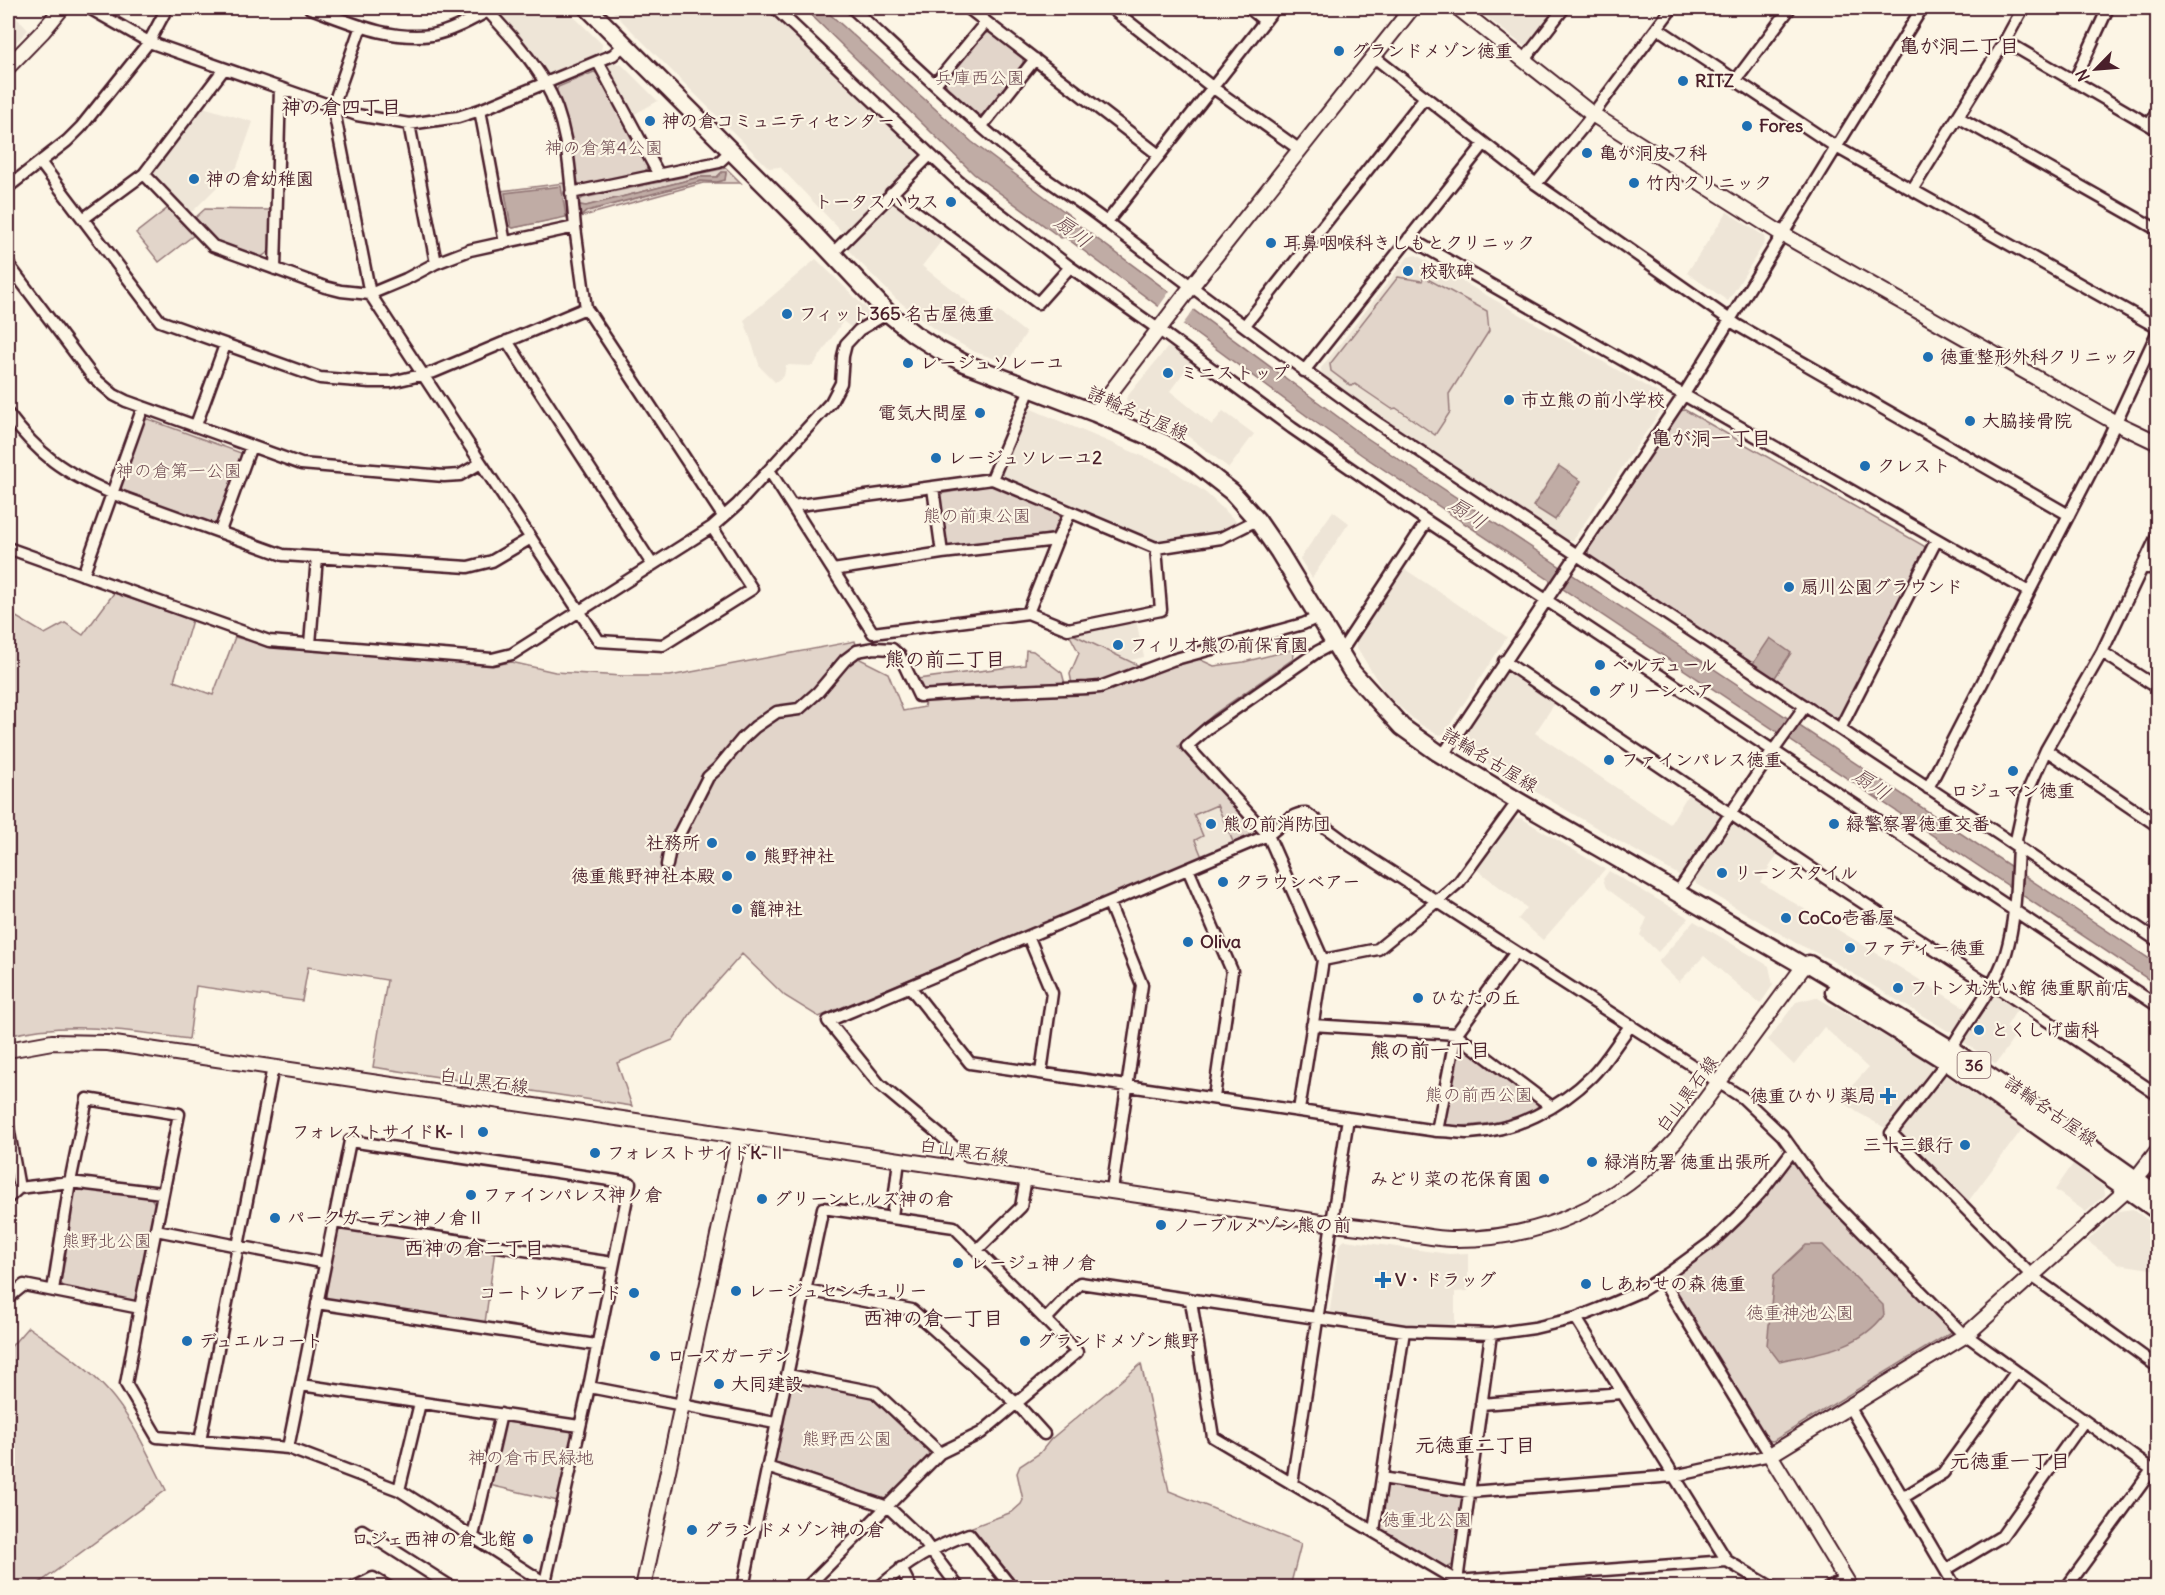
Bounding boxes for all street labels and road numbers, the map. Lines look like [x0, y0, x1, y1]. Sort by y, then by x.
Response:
street label: 諸輪名古屋線 [1084, 380, 1192, 445]
street label: 諸輪名古屋線 [1438, 722, 1542, 797]
street label: 白山黒石線 [1650, 1051, 1723, 1137]
road number: 36 [1958, 1052, 1990, 1078]
street label: 白山黒石線 [438, 1063, 530, 1098]
street label: 諸輪名古屋線 [2000, 1070, 2102, 1151]
street label: 白山黒石線 [918, 1133, 1010, 1168]

